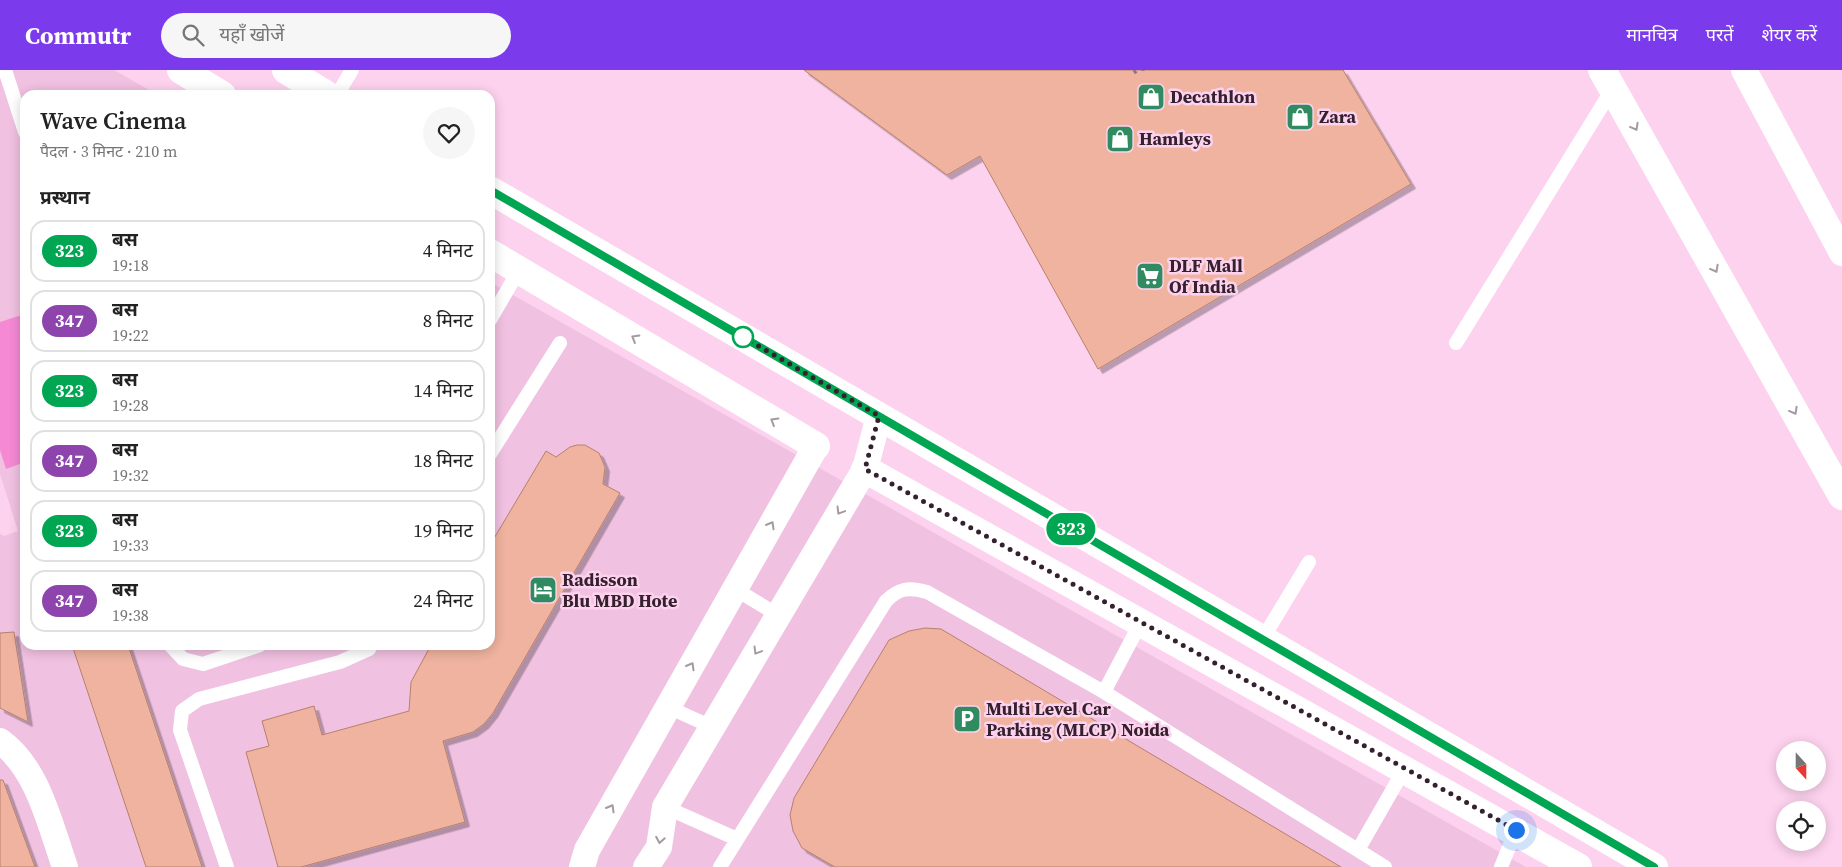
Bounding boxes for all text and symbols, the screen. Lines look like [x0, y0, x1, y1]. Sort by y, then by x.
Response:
search box [161, 13, 511, 58]
text: Commutr [25, 19, 131, 52]
icon: search [179, 21, 207, 49]
text: यहाँ खोजें [219, 21, 284, 47]
text: मानचित्र [1626, 22, 1678, 47]
text: परतें [1706, 22, 1734, 47]
text: शेयर करें [1762, 22, 1817, 47]
shop icon: Decathlon [1136, 82, 1166, 112]
place label: Decathlon [1170, 84, 1255, 109]
shop icon: Zara [1285, 102, 1315, 132]
text: Wave Cinema [40, 104, 187, 137]
place label: Zara [1319, 104, 1357, 129]
button: heart [423, 107, 475, 159]
one-way arrow [1629, 122, 1639, 131]
shop icon: Hamleys [1105, 124, 1135, 154]
place label: Hamleys [1139, 126, 1211, 151]
text: पैदल · 3 मिनट · 210 m [40, 140, 177, 162]
text: प्रस्थान [40, 184, 90, 210]
text: बस [112, 226, 138, 252]
text: 4 मिनट [423, 237, 473, 263]
text: 323 [55, 238, 84, 263]
place label: DLF Mall Of India [1169, 253, 1243, 299]
text: 19:18 [112, 254, 149, 276]
supermarket icon: DLF Mall Of India [1135, 261, 1165, 291]
one-way arrow [1708, 264, 1718, 273]
text: बस [112, 296, 138, 322]
text: 8 मिनट [423, 307, 473, 333]
text: 347 [55, 308, 84, 333]
text: 19:22 [112, 324, 149, 346]
unlabelled marker [732, 326, 754, 348]
one-way arrow [631, 334, 640, 344]
text: बस [112, 366, 138, 392]
text: 14 मिनट [413, 377, 473, 403]
text: 323 [55, 378, 84, 403]
text: 19:28 [112, 394, 149, 416]
one-way arrow [1788, 405, 1798, 414]
one-way arrow [771, 418, 780, 428]
text: बस [112, 436, 138, 462]
text: 18 मिनट [413, 447, 473, 473]
text: 347 [55, 448, 84, 473]
text: 19:32 [112, 464, 149, 486]
one-way arrow [836, 505, 846, 514]
text: बस [112, 506, 138, 532]
line badge: 323 [1042, 513, 1100, 545]
text: 323 [1056, 516, 1086, 541]
text: 19 मिनट [413, 517, 473, 543]
text: 323 [55, 518, 84, 543]
one-way arrow [765, 522, 775, 531]
text: 19:33 [112, 534, 149, 556]
place label: Radisson Blu MBD Hote [562, 567, 677, 613]
hotel icon: Radisson Blu MBD Hote [528, 575, 558, 605]
text: बस [112, 576, 138, 602]
text: 24 मिनट [413, 587, 473, 613]
text: 347 [55, 588, 84, 613]
text: 19:38 [112, 604, 149, 626]
one-way arrow [753, 645, 763, 654]
one-way arrow [685, 663, 695, 672]
place label: Multi Level Car Parking (MLCP) Noida [986, 696, 1170, 742]
parking icon: Multi Level Car Parking (MLCP) Noida [952, 704, 982, 734]
north arrow [1776, 741, 1826, 791]
map controls [1776, 741, 1826, 851]
button: locate [1776, 801, 1826, 851]
one-way arrow [604, 804, 614, 813]
your location [1504, 818, 1529, 843]
one-way arrow [655, 836, 665, 844]

